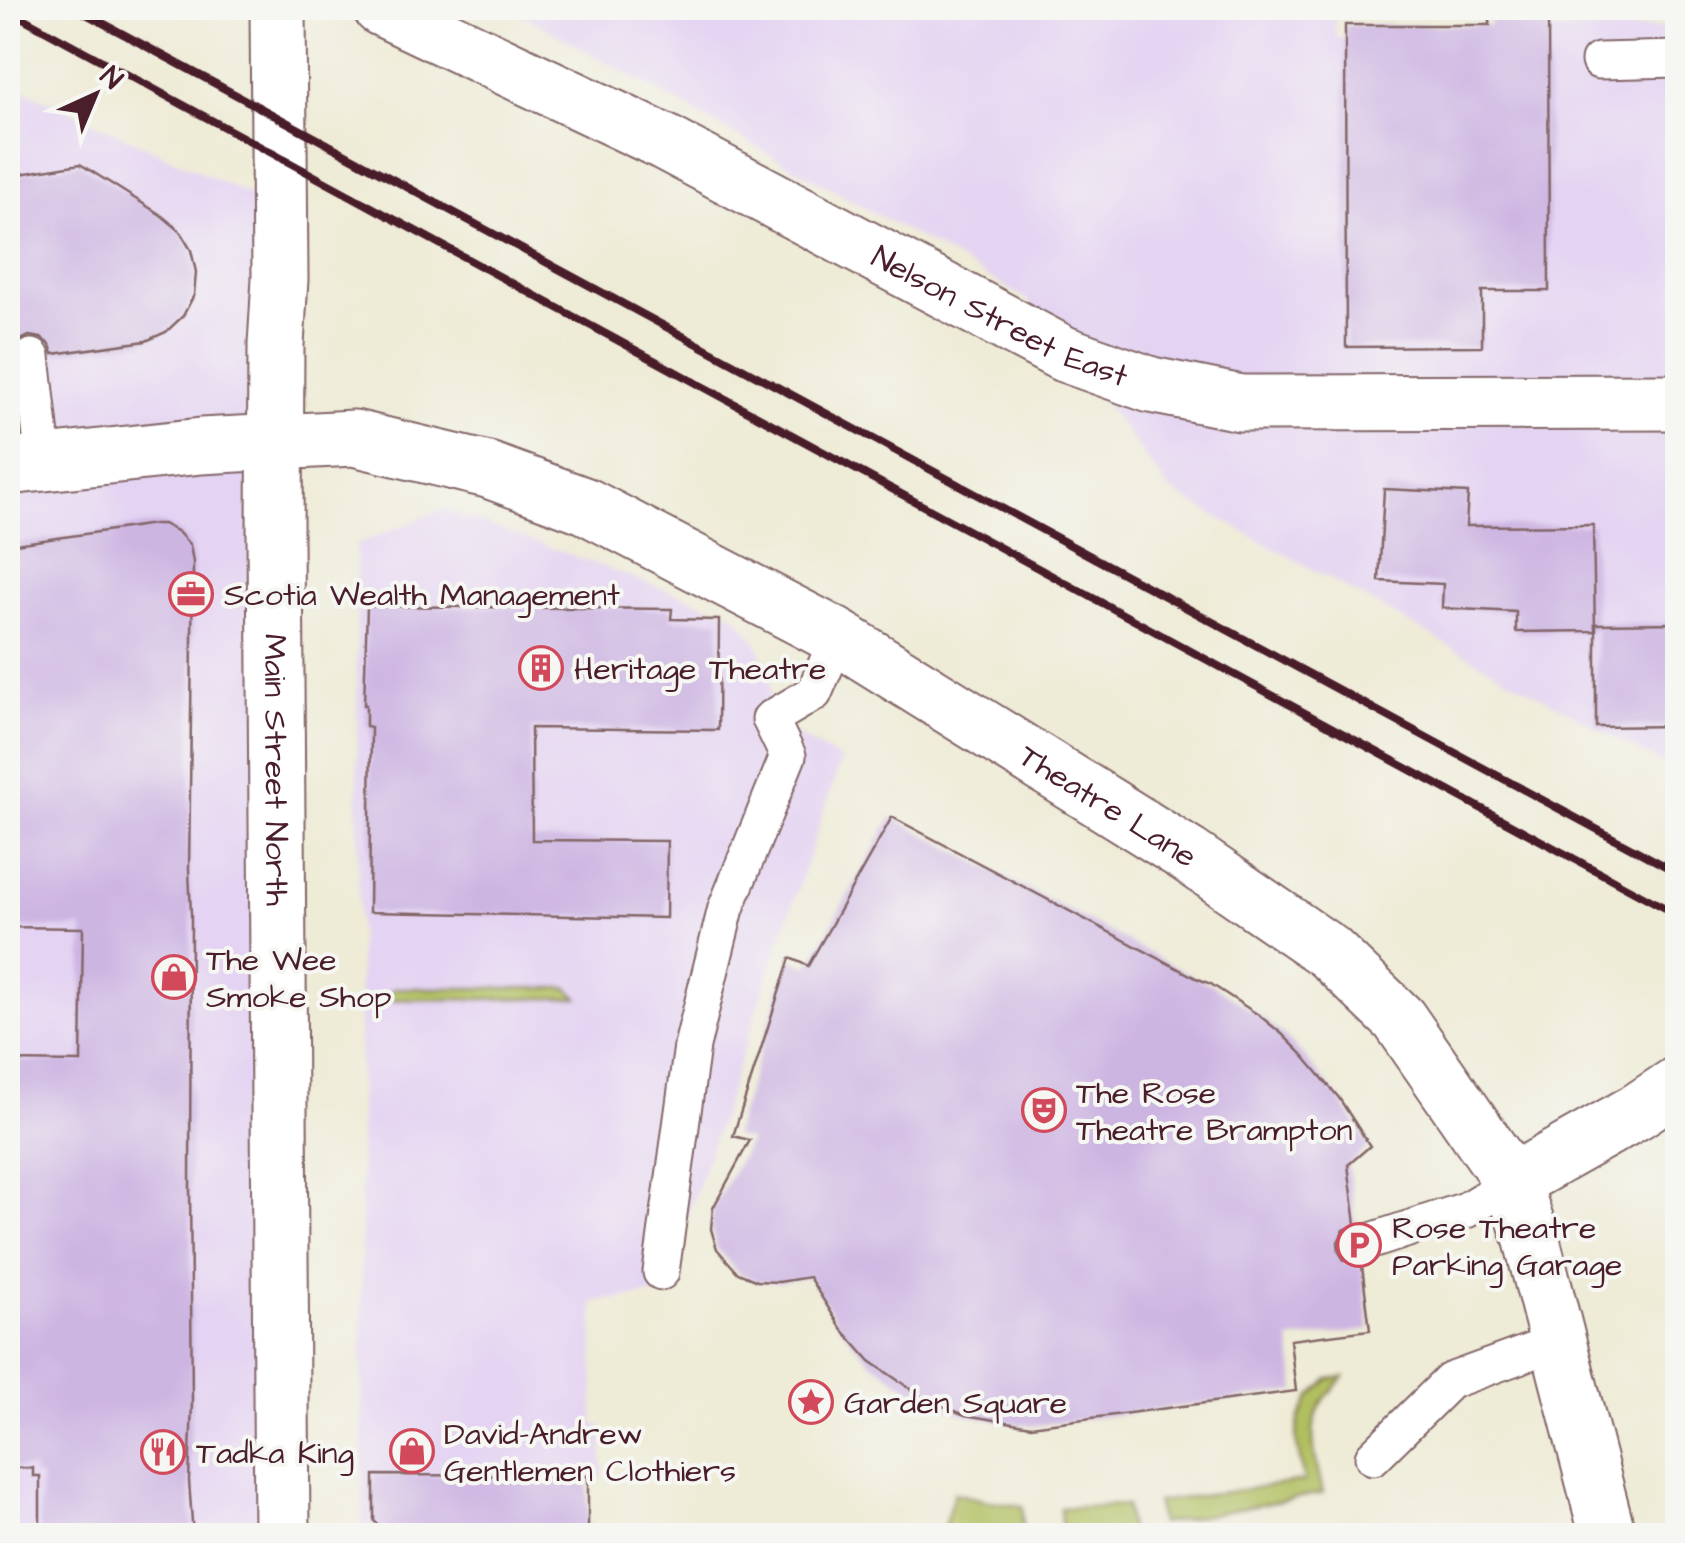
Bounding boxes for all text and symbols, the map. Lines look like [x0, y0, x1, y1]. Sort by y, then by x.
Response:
north arrow [45, 45, 145, 145]
text: N [91, 58, 132, 99]
street label: Nelson Street East [863, 235, 1134, 399]
office icon: Scotia Wealth Management [168, 571, 214, 617]
place label: Scotia Wealth Management [224, 573, 620, 618]
street label: Main Street North [252, 634, 299, 906]
building icon: Heritage Theatre [518, 645, 564, 691]
place label: Heritage Theatre [574, 647, 826, 692]
street label: Theatre Lane [1010, 734, 1205, 879]
place label: The Wee Smoke Shop [206, 938, 392, 1020]
shop icon: The Wee Smoke Shop [151, 954, 197, 1000]
place label: The Rose Theatre Brampton [1076, 1071, 1352, 1153]
theatre icon: The Rose Theatre Brampton [1021, 1087, 1067, 1133]
place label: Rose Theatre Parking Garage [1392, 1206, 1622, 1288]
parking icon: Rose Theatre Parking Garage [1336, 1222, 1382, 1268]
place icon: Garden Square [788, 1379, 834, 1425]
place label: Garden Square [844, 1381, 1067, 1426]
place label: David-Andrew Gentlemen Clothiers [444, 1412, 736, 1494]
shop icon: David-Andrew Gentlemen Clothiers [389, 1428, 435, 1474]
restaurant icon: Tadka King [140, 1429, 186, 1475]
place label: Tadka King [196, 1431, 354, 1476]

